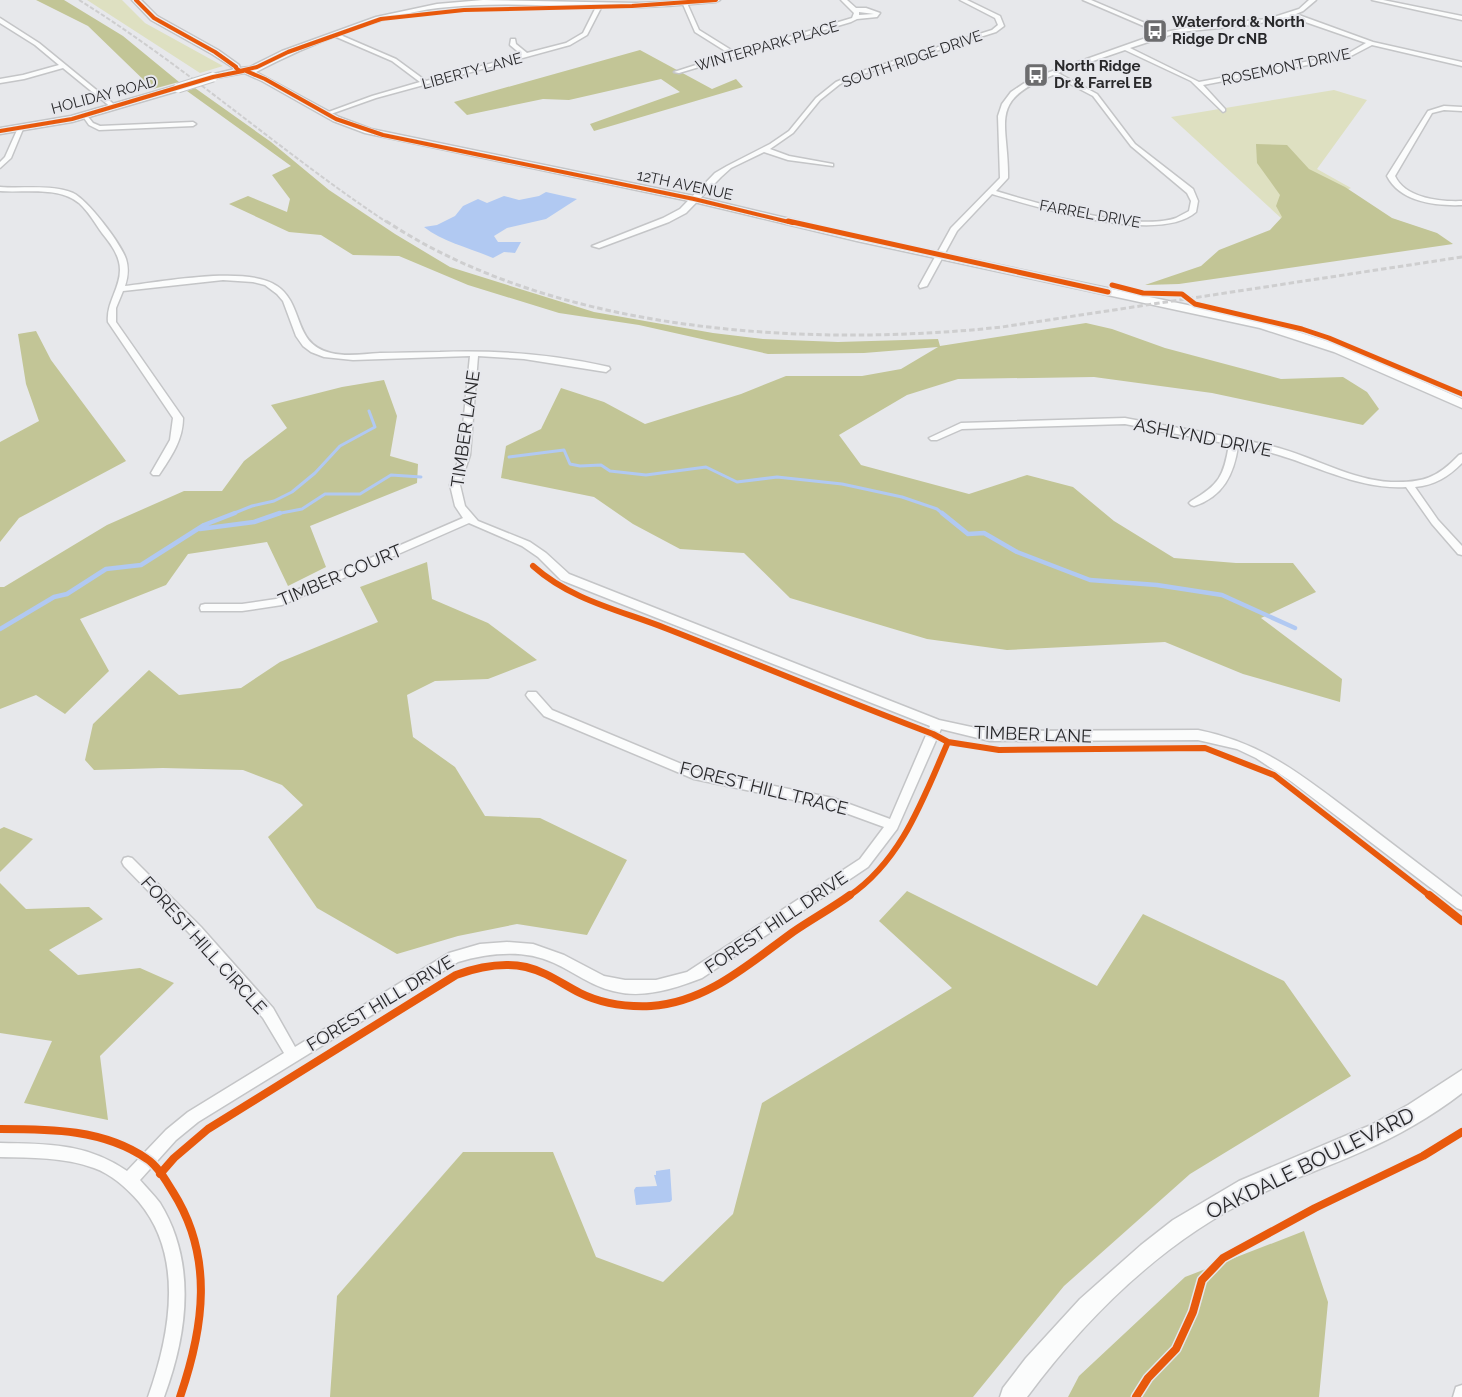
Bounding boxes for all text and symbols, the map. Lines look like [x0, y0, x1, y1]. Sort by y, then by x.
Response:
place label: Waterford & North Ridge Dr cNB [1172, 13, 1305, 48]
street label: WINTERPARK PLACE [693, 17, 841, 75]
bus stop icon: Waterford & North Ridge Dr cNB [1142, 18, 1168, 44]
street label: SOUTH RIDGE DRIVE [839, 27, 985, 91]
street label: ROSEMONT DRIVE [1220, 45, 1352, 89]
street label: LIBERTY LANE [420, 49, 524, 93]
place label: North Ridge Dr & Farrel EB [1054, 57, 1152, 92]
bus stop icon: North Ridge Dr & Farrel EB [1023, 62, 1049, 88]
street label: HOLIDAY ROAD [49, 72, 159, 118]
street label: 12TH AVENUE [635, 166, 735, 204]
street label: FARREL DRIVE [1038, 196, 1142, 232]
street label: TIMBER LANE [446, 369, 484, 489]
street label: ASHLYND DRIVE [1132, 413, 1274, 461]
street label: TIMBER COURT [275, 539, 405, 611]
street label: TIMBER LANE [974, 721, 1092, 747]
street label: FOREST HILL TRACE [678, 757, 850, 819]
street label: FOREST HILL DRIVE [701, 866, 851, 978]
street label: FOREST HILL CIRCLE [137, 872, 271, 1018]
street label: FOREST HILL DRIVE [303, 951, 457, 1055]
street label: OAKDALE BOULEVARD [1202, 1102, 1418, 1224]

